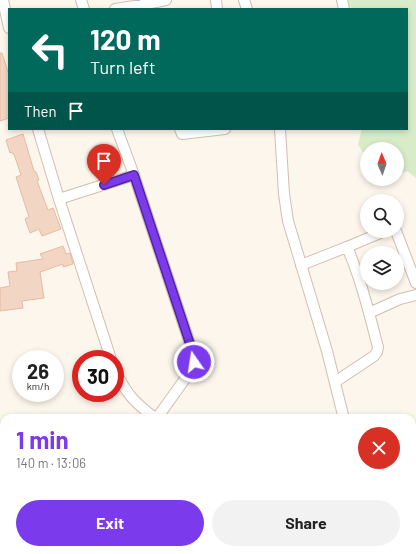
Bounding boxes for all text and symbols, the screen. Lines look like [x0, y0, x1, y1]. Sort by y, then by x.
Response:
text: 120 m [90, 22, 161, 56]
icon: left [24, 24, 76, 76]
text: Turn left [90, 56, 156, 78]
icon: arrive [65, 100, 87, 122]
text: Then [24, 102, 57, 120]
north arrow [360, 142, 404, 186]
map controls [360, 142, 404, 290]
pin [87, 144, 121, 185]
icon: arrive [93, 150, 115, 172]
button: search [360, 194, 404, 238]
button: layers [360, 246, 404, 290]
position arrow [173, 341, 215, 383]
speed limit sign: 30 [72, 350, 124, 402]
text: 26 [27, 359, 49, 383]
text: km/h [27, 380, 49, 392]
text: 1 min [16, 425, 69, 454]
button: close [358, 427, 400, 469]
text: 140 m · 13:06 [16, 455, 86, 471]
button: Exit [16, 500, 204, 546]
button: Share [212, 500, 400, 546]

